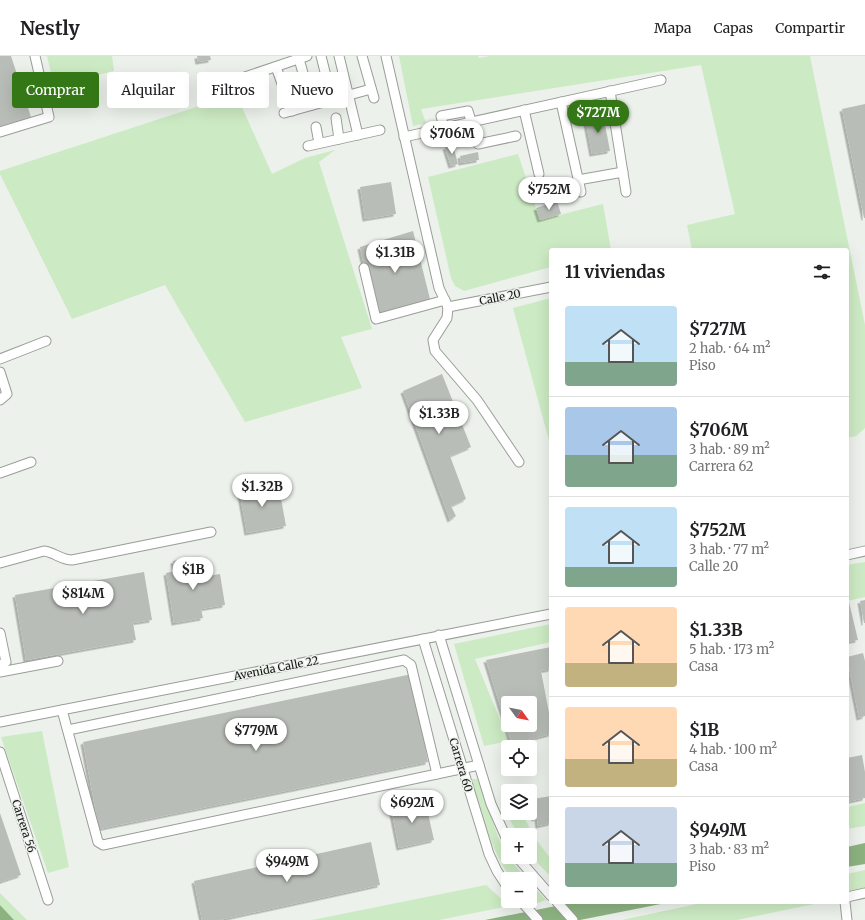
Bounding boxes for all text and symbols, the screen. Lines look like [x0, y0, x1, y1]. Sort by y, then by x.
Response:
text: Nestly [20, 16, 80, 40]
text: Mapa [654, 19, 691, 37]
text: Capas [713, 19, 753, 37]
text: Compartir [775, 19, 845, 37]
chip: Comprar [12, 72, 99, 108]
chip: Alquilar [107, 72, 189, 108]
chip: Filtros [197, 72, 269, 108]
chip: Nuevo [277, 72, 348, 108]
pin: $727M [570, 100, 626, 134]
text: $727M [576, 104, 620, 121]
pin: $706M [424, 121, 480, 155]
text: $706M [429, 125, 475, 142]
pin: $752M [521, 177, 577, 211]
text: $752M [527, 181, 571, 198]
pin: $1.31B [362, 240, 428, 274]
text: $1.31B [375, 244, 415, 261]
text: 11 viviendas [565, 261, 665, 283]
icon: filters [811, 261, 833, 283]
street label: Calle 20 [478, 286, 522, 308]
text: $727M [689, 318, 746, 340]
icon: home [597, 322, 645, 370]
text: 2 hab. · 64 m² [689, 340, 770, 357]
text: Piso [689, 357, 716, 374]
pin: $1.33B [406, 401, 472, 435]
text: $1.33B [418, 405, 460, 422]
text: $706M [689, 419, 748, 441]
icon: home [597, 423, 645, 471]
text: 3 hab. · 89 m² [689, 441, 770, 458]
text: Carrera 62 [689, 458, 754, 475]
pin: $1.32B [229, 474, 295, 508]
text: $1.32B [241, 478, 283, 495]
text: $752M [689, 519, 746, 541]
icon: home [597, 523, 645, 571]
text: 3 hab. · 77 m² [689, 541, 769, 558]
pin: $1B [174, 557, 212, 591]
text: Calle 20 [689, 558, 738, 575]
text: $1B [181, 561, 205, 578]
pin: $814M [55, 581, 111, 615]
text: $814M [62, 585, 104, 602]
text: $1.33B [689, 619, 743, 641]
icon: home [597, 623, 645, 671]
text: 5 hab. · 173 m² [689, 641, 774, 658]
street label: Avenida Calle 22 [231, 653, 320, 683]
text: Casa [689, 658, 718, 675]
north arrow [501, 696, 537, 732]
map controls [501, 696, 537, 908]
pin: $779M [228, 718, 284, 752]
text: $1B [689, 719, 719, 741]
text: $779M [234, 722, 278, 739]
icon: home [597, 723, 645, 771]
street label: Carrera 60 [446, 736, 476, 794]
button: locate [501, 740, 537, 776]
text: 4 hab. · 100 m² [689, 741, 777, 758]
text: Casa [689, 758, 718, 775]
button: layers [501, 784, 537, 820]
pin: $692M [384, 790, 440, 824]
text: $692M [390, 794, 434, 811]
street label: Carrera 56 [9, 798, 39, 855]
text: $949M [689, 819, 747, 841]
icon: home [597, 823, 645, 871]
button: + [501, 828, 537, 864]
text: 3 hab. · 83 m² [689, 841, 769, 858]
pin: $949M [259, 849, 315, 883]
text: $949M [265, 853, 309, 870]
text: Piso [689, 858, 716, 875]
button: − [501, 872, 537, 908]

